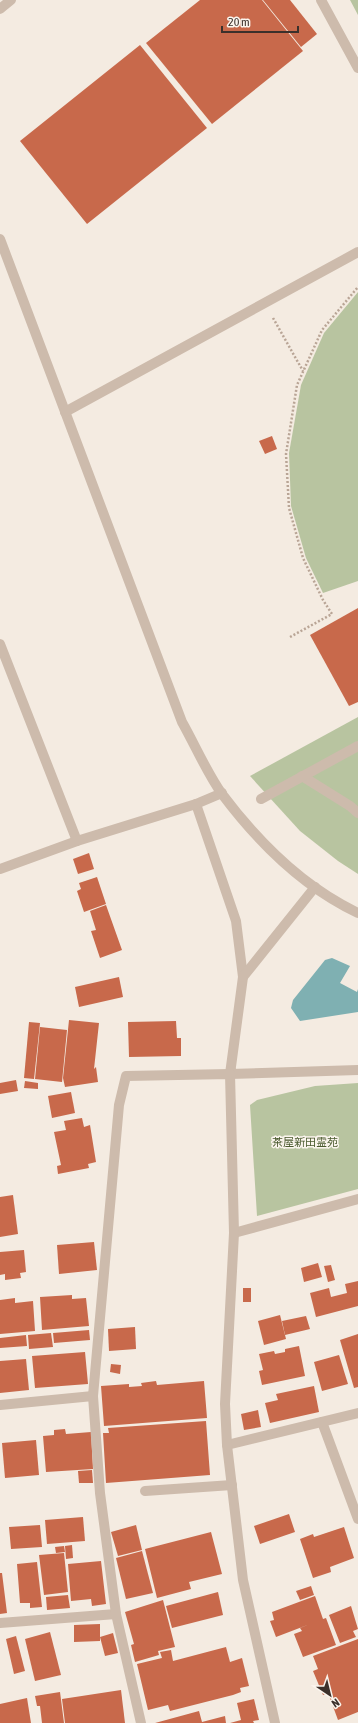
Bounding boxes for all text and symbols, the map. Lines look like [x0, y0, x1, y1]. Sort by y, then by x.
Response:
scale bar [222, 8, 298, 34]
text: 20 m [228, 15, 250, 29]
park label: 茶屋新田霊苑 [272, 1136, 338, 1148]
north arrow [310, 1675, 350, 1715]
text: N [330, 1696, 342, 1710]

